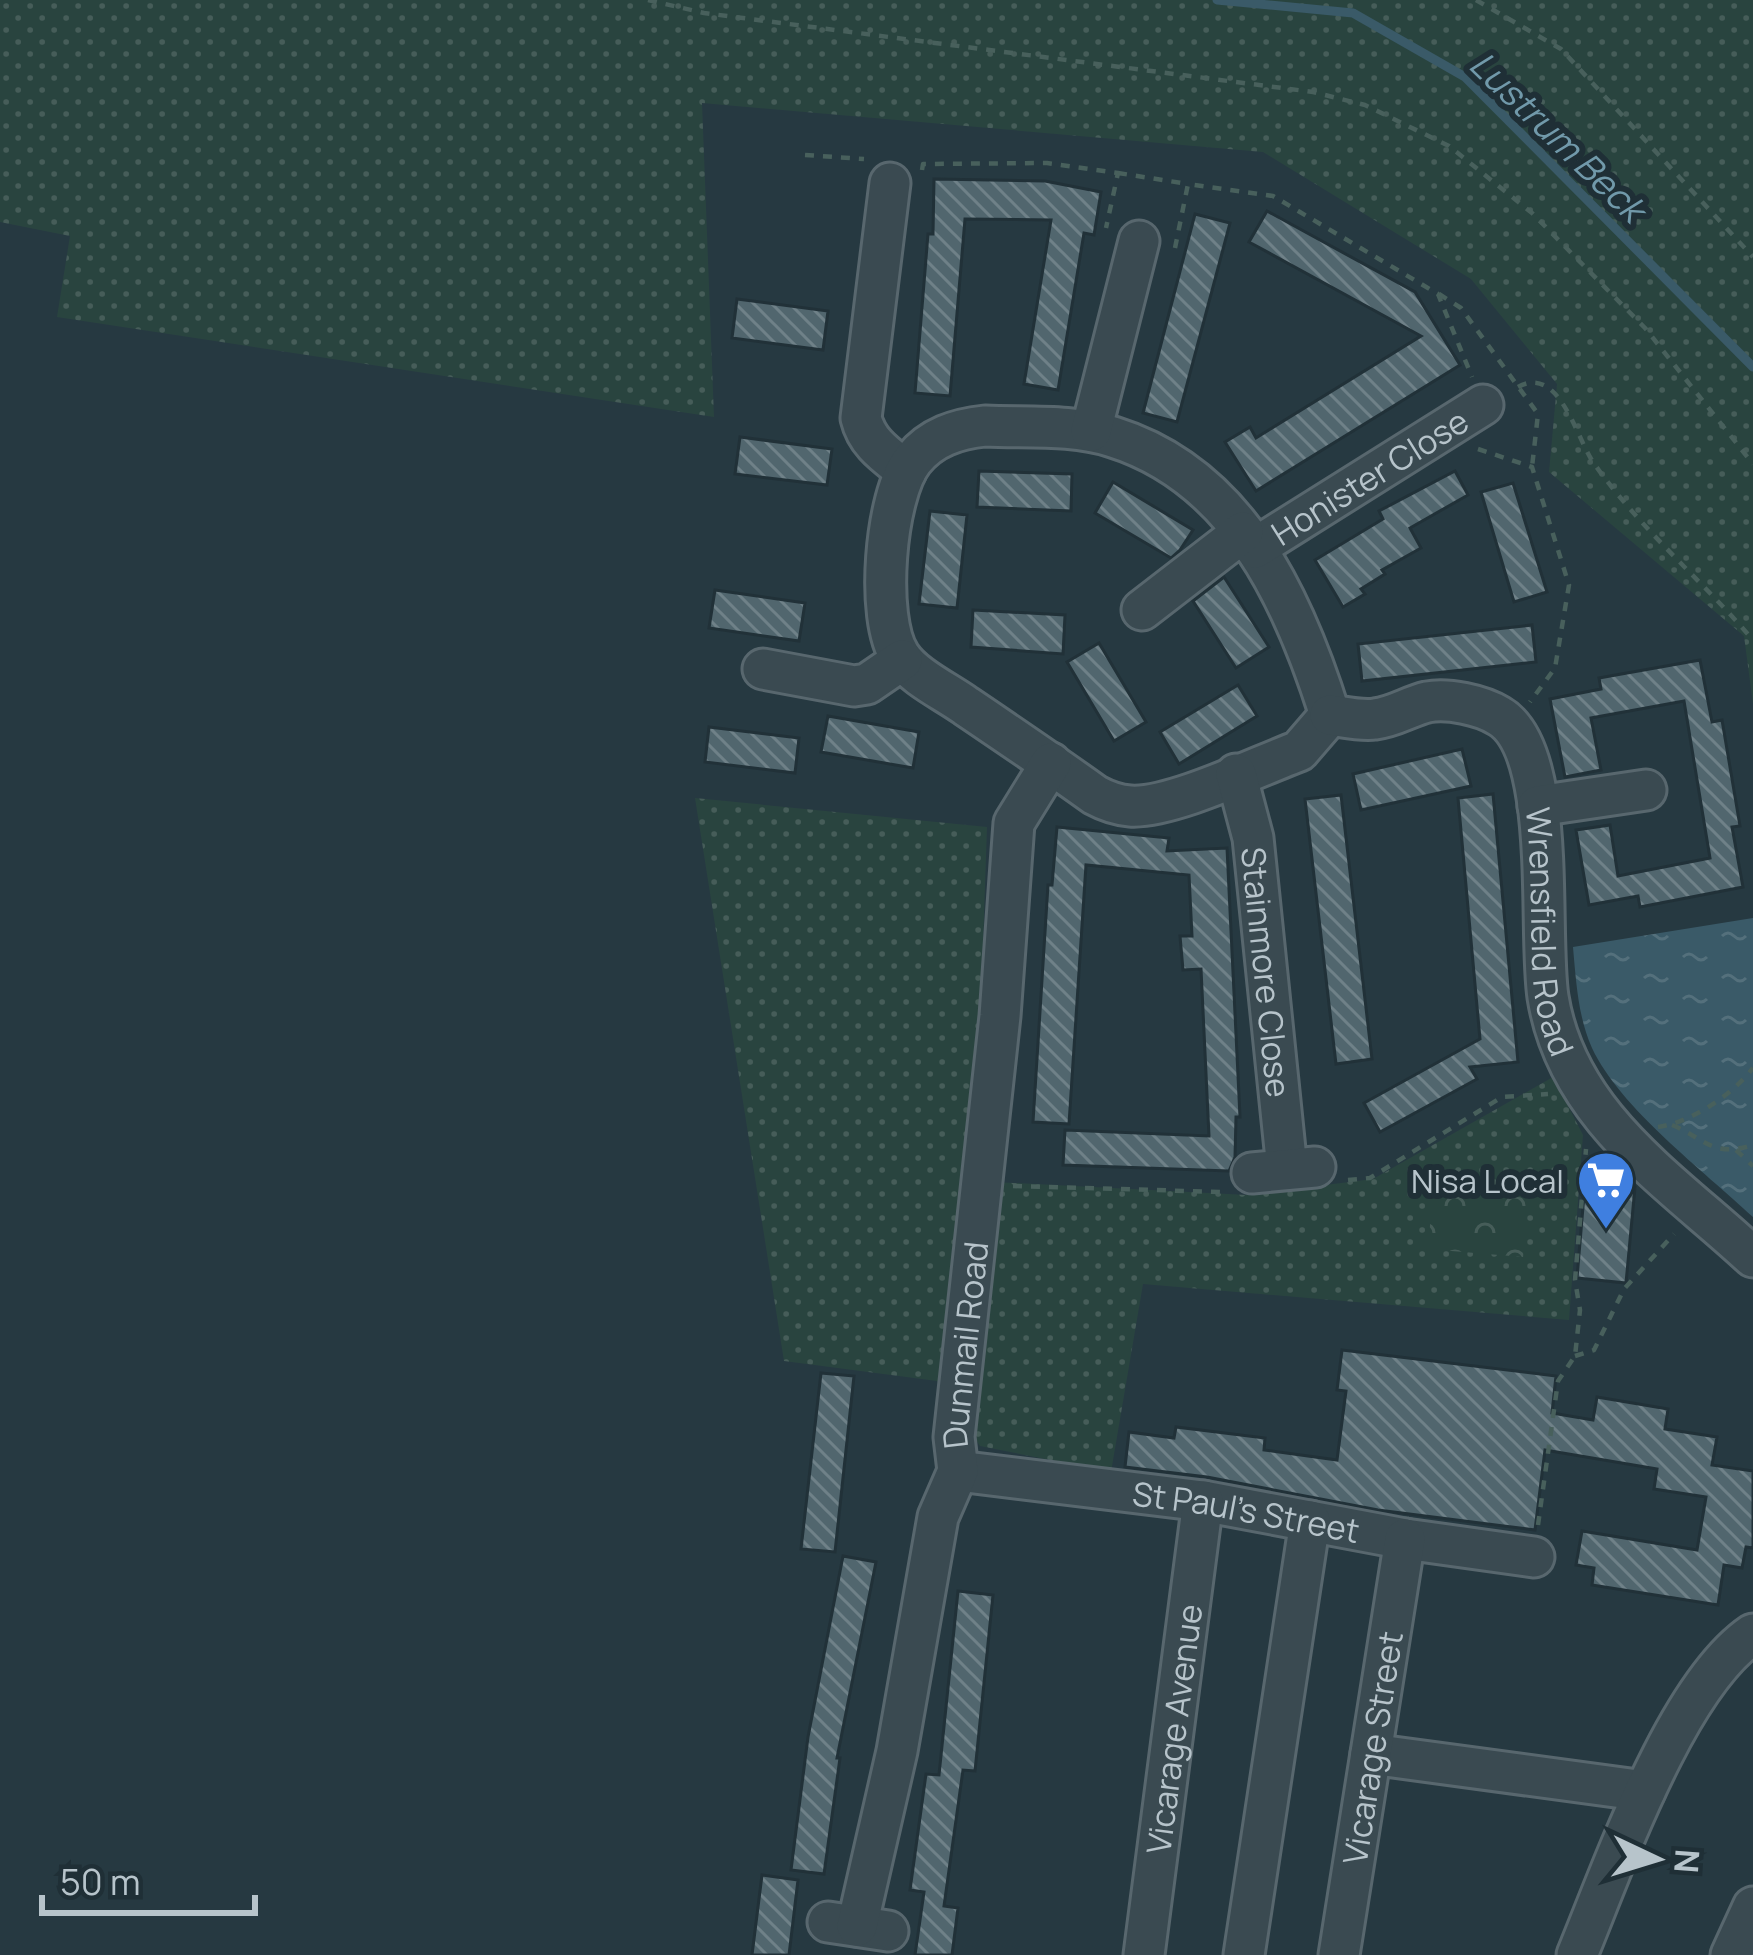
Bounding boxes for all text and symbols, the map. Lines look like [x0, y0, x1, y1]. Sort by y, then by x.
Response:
water label: Lustrum Beck [1460, 40, 1660, 236]
street label: Honister Close [1262, 398, 1476, 555]
street label: Wrensfield Road [1516, 805, 1586, 1062]
street label: Stainmore Close [1232, 845, 1302, 1099]
supermarket icon: Nisa Local [1575, 1149, 1637, 1231]
place label: Nisa Local [1411, 1158, 1564, 1203]
street label: Dunmail Road [930, 1239, 998, 1451]
street label: St Paul's Street [1130, 1470, 1363, 1553]
street label: Vicarage Avenue [1135, 1601, 1212, 1857]
street label: Vicarage Street [1331, 1628, 1413, 1867]
north arrow [1597, 1799, 1717, 1919]
scale bar [42, 1841, 255, 1915]
text: N [1664, 1848, 1711, 1875]
text: 50 m [60, 1857, 140, 1906]

